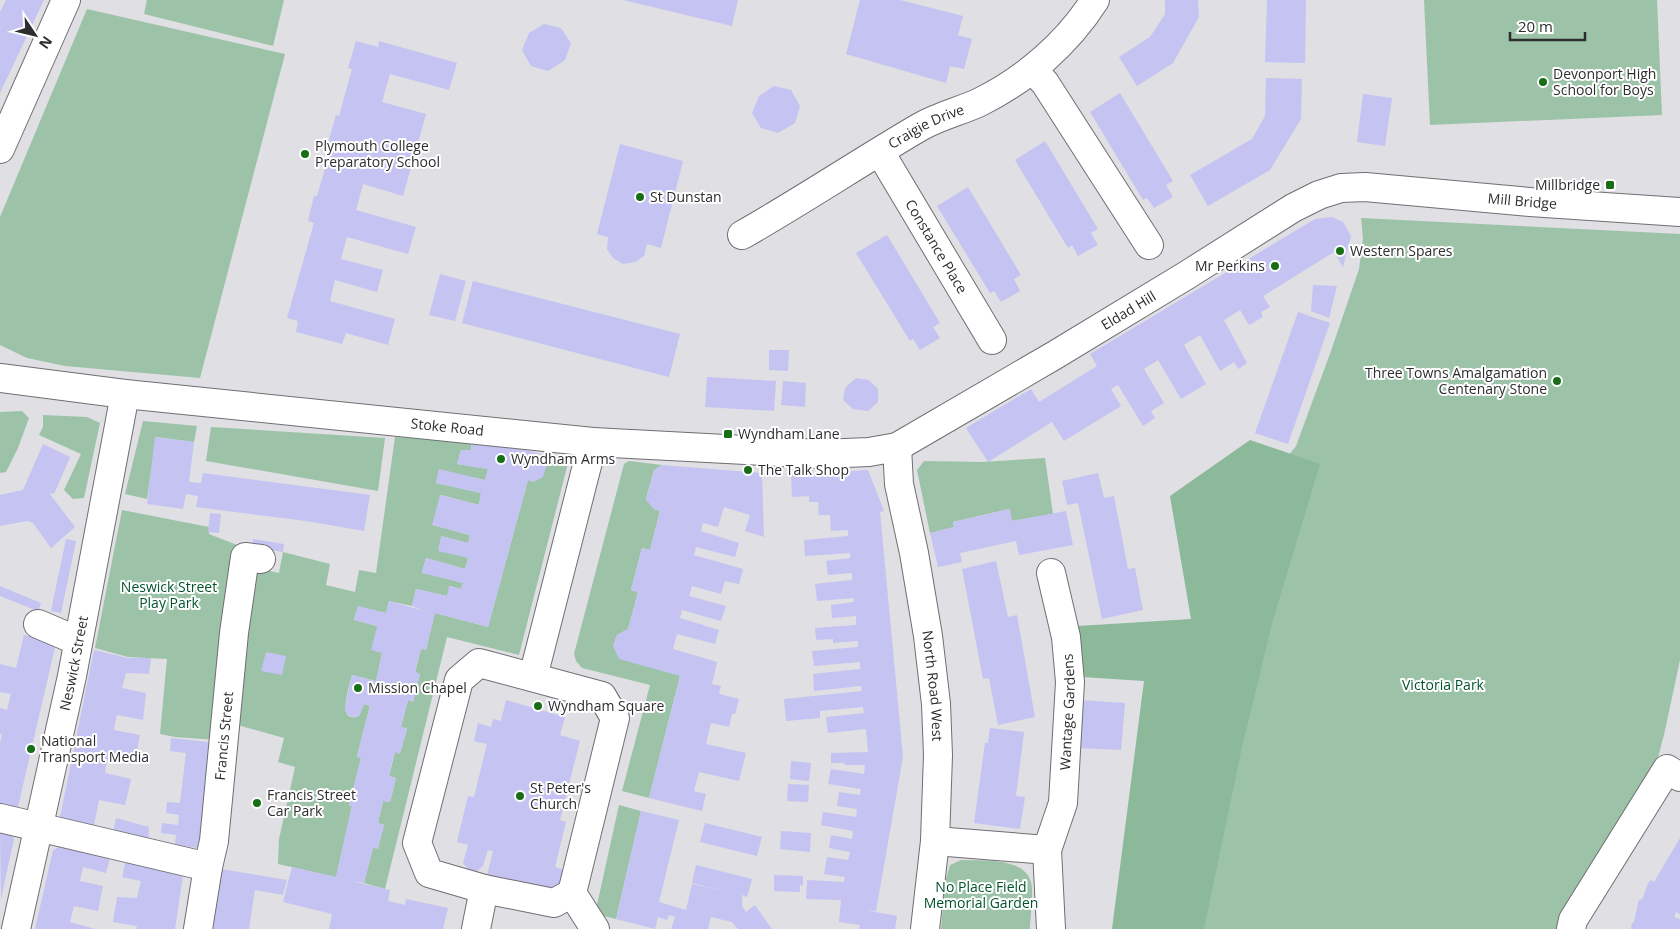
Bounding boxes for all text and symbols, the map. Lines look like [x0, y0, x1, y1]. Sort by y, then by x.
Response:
north arrow [10, 10, 60, 60]
scale bar [1510, 10, 1585, 42]
text: 20 m [1518, 16, 1553, 36]
text: N [35, 33, 57, 53]
place label: Devonport High School for Boys [1553, 64, 1656, 99]
marker: Devonport High School for Boys [1537, 76, 1549, 88]
street label: Craigie Drive [884, 99, 967, 153]
place label: Plymouth College Preparatory School [315, 136, 440, 171]
marker: Plymouth College Preparatory School [299, 148, 311, 160]
place label: Millbridge [1535, 175, 1600, 194]
marker: Millbridge [1604, 179, 1616, 191]
place label: St Dunstan [650, 187, 722, 206]
street label: Mill Bridge [1487, 188, 1558, 213]
marker: St Dunstan [634, 191, 646, 203]
street label: Constance Place [901, 196, 972, 297]
place label: Western Spares [1350, 241, 1453, 260]
marker: Western Spares [1334, 245, 1346, 257]
place label: Mr Perkins [1195, 256, 1265, 275]
marker: Mr Perkins [1269, 260, 1281, 272]
street label: Eldad Hill [1097, 286, 1159, 334]
place label: Three Towns Amalgamation Centenary Stone [1365, 363, 1547, 398]
marker: Three Towns Amalgamation Centenary Stone [1551, 375, 1563, 387]
street label: Stoke Road [410, 413, 485, 440]
place label: Wyndham Lane [738, 424, 840, 443]
marker: Wyndham Lane [722, 428, 734, 440]
place label: Wyndham Arms [511, 449, 616, 468]
marker: Wyndham Arms [495, 453, 507, 465]
place label: The Talk Shop [758, 460, 849, 479]
marker: The Talk Shop [742, 464, 754, 476]
park label: Neswick Street Play Park [121, 577, 217, 612]
street label: Neswick Street [55, 614, 92, 712]
street label: North Road West [918, 629, 947, 742]
street label: Wantage Gardens [1055, 653, 1079, 771]
park label: Victoria Park [1402, 675, 1485, 694]
place label: Mission Chapel [368, 678, 467, 697]
marker: Mission Chapel [352, 682, 364, 694]
street label: Francis Street [210, 691, 237, 781]
place label: Wyndham Square [548, 696, 664, 715]
marker: Wyndham Square [532, 700, 544, 712]
place label: National Transport Media [41, 731, 149, 766]
marker: National Transport Media [25, 743, 37, 755]
place label: St Peter's Church [530, 778, 591, 813]
place label: Francis Street Car Park [267, 785, 356, 820]
marker: St Peter's Church [514, 790, 526, 802]
marker: Francis Street Car Park [251, 797, 263, 809]
park label: No Place Field Memorial Garden [924, 877, 1038, 912]

